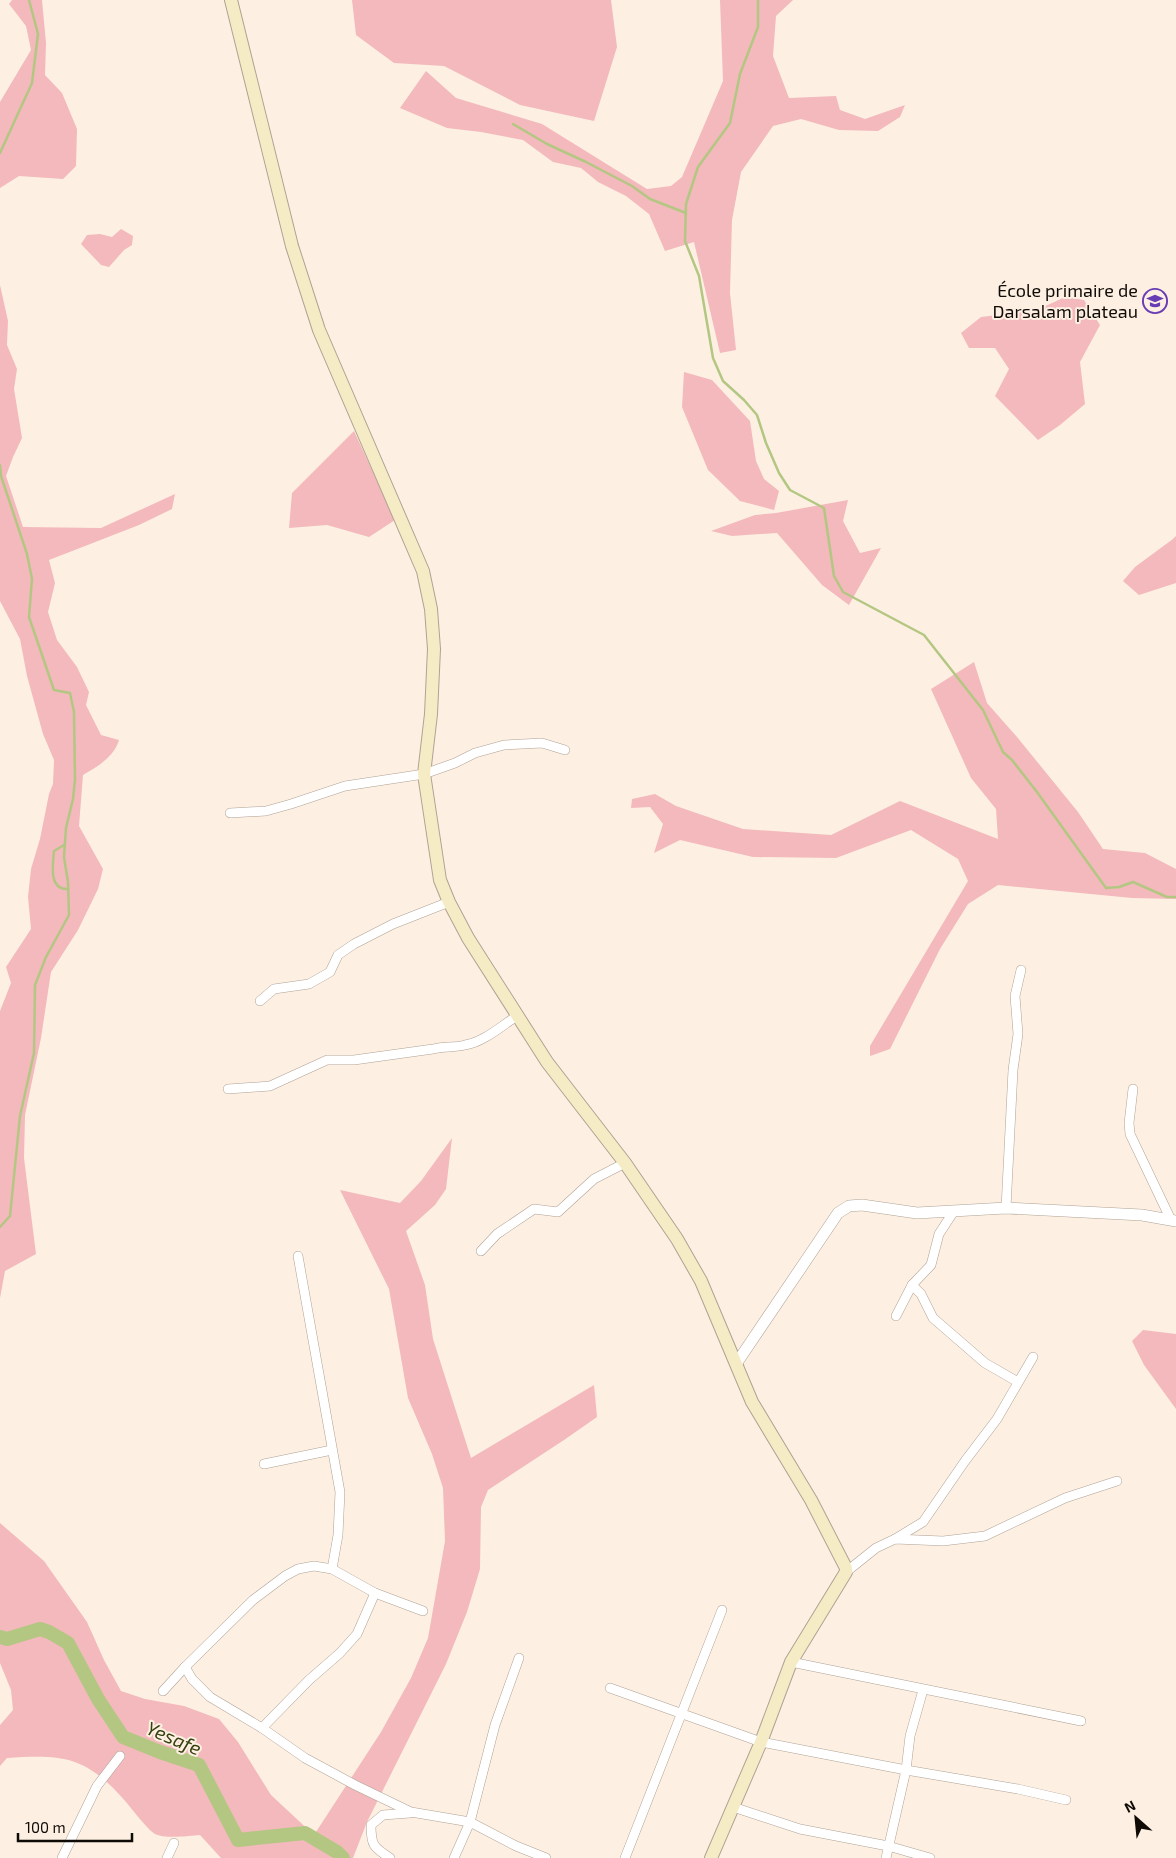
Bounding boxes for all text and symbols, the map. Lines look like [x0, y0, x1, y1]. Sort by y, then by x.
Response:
place label: École primaire de Darsalam plateau [993, 279, 1138, 322]
school or university icon: École primaire de Darsalam plateau [1142, 288, 1168, 314]
water label: Yesafe [143, 1716, 205, 1759]
north arrow [1111, 1793, 1161, 1843]
text: N [1122, 1796, 1138, 1816]
scale bar [18, 1810, 131, 1842]
text: 100 m [25, 1818, 66, 1836]

